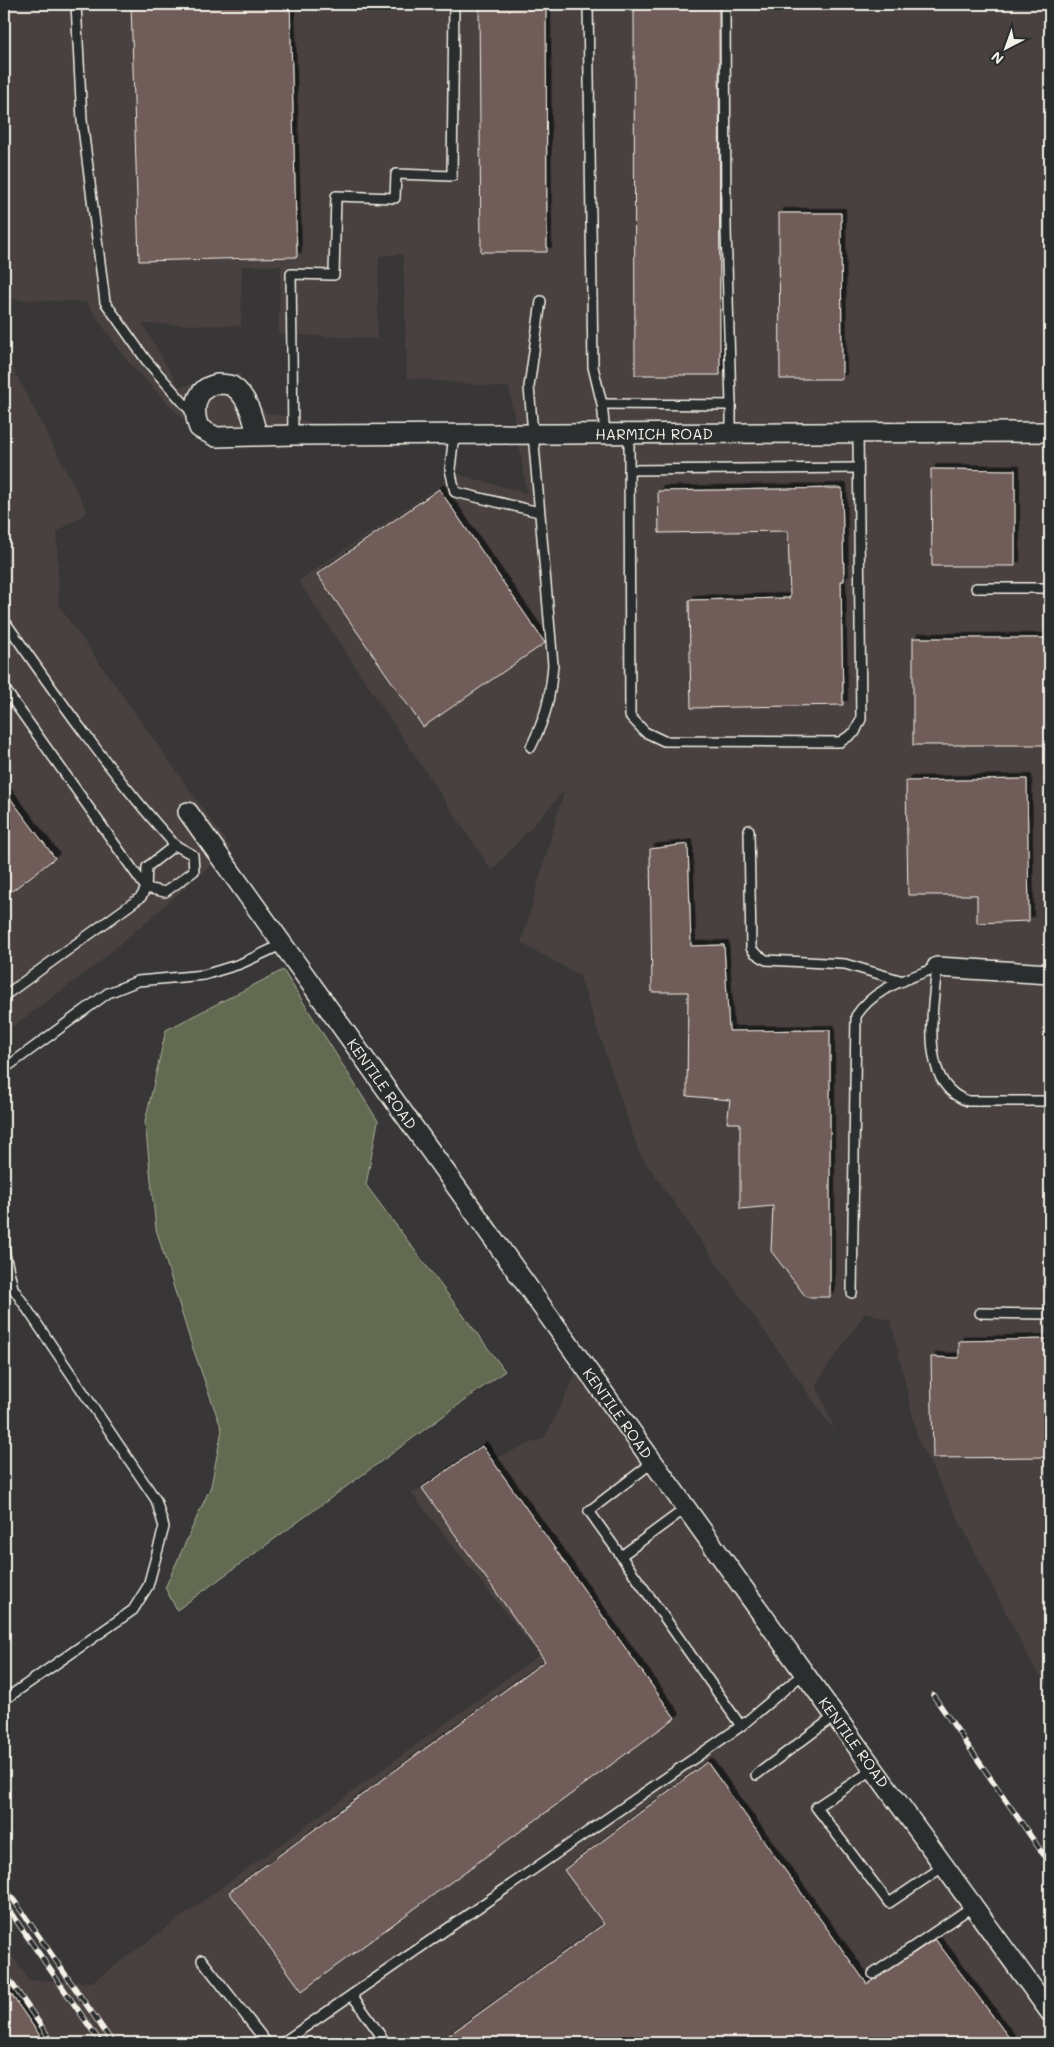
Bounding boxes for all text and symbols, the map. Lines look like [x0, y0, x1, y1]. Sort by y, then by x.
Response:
north arrow [982, 22, 1032, 72]
text: N [987, 48, 1007, 69]
street label: HARMICH ROAD [595, 423, 713, 444]
street label: KENTILE ROAD [343, 1034, 422, 1133]
street label: KENTILE ROAD [579, 1364, 657, 1462]
street label: KENTILE ROAD [815, 1693, 894, 1791]

